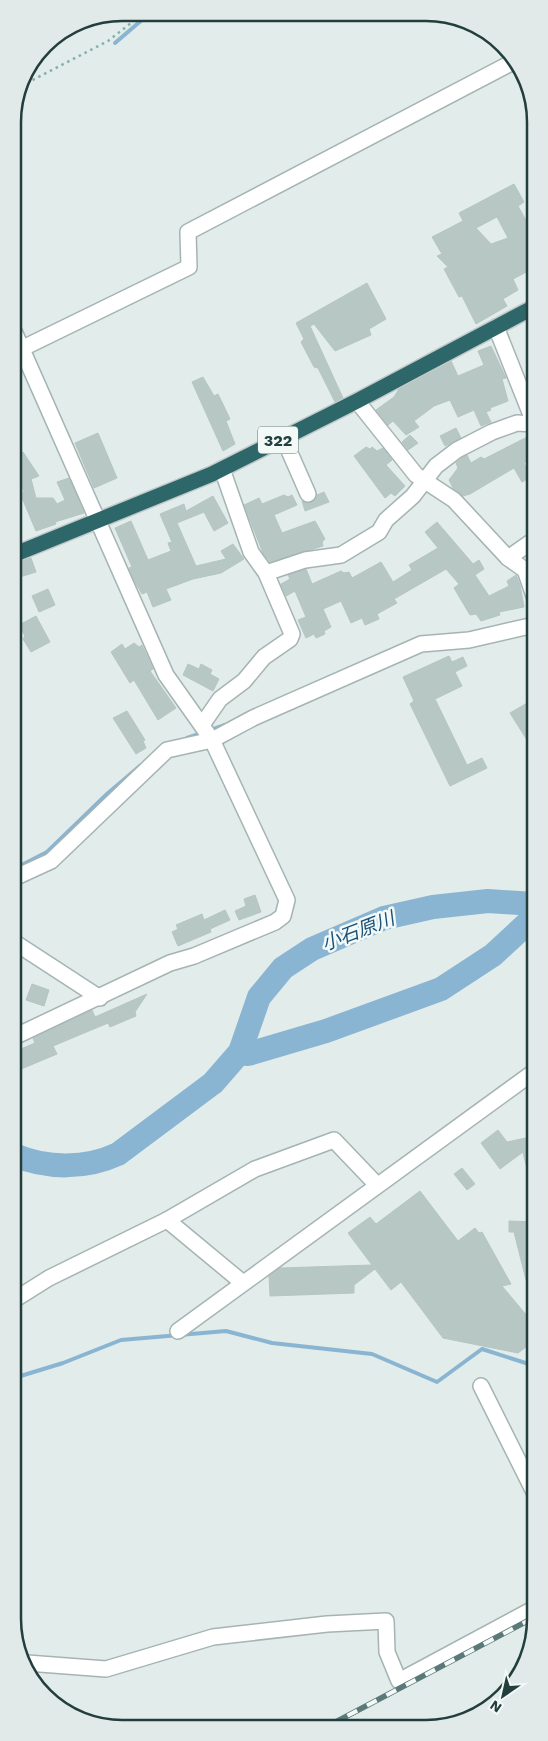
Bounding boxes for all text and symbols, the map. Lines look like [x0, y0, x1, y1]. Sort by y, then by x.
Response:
road number: 322 [258, 426, 298, 454]
water label: 小石原川 [318, 906, 399, 955]
north arrow [478, 1671, 528, 1721]
text: N [487, 1697, 505, 1716]

